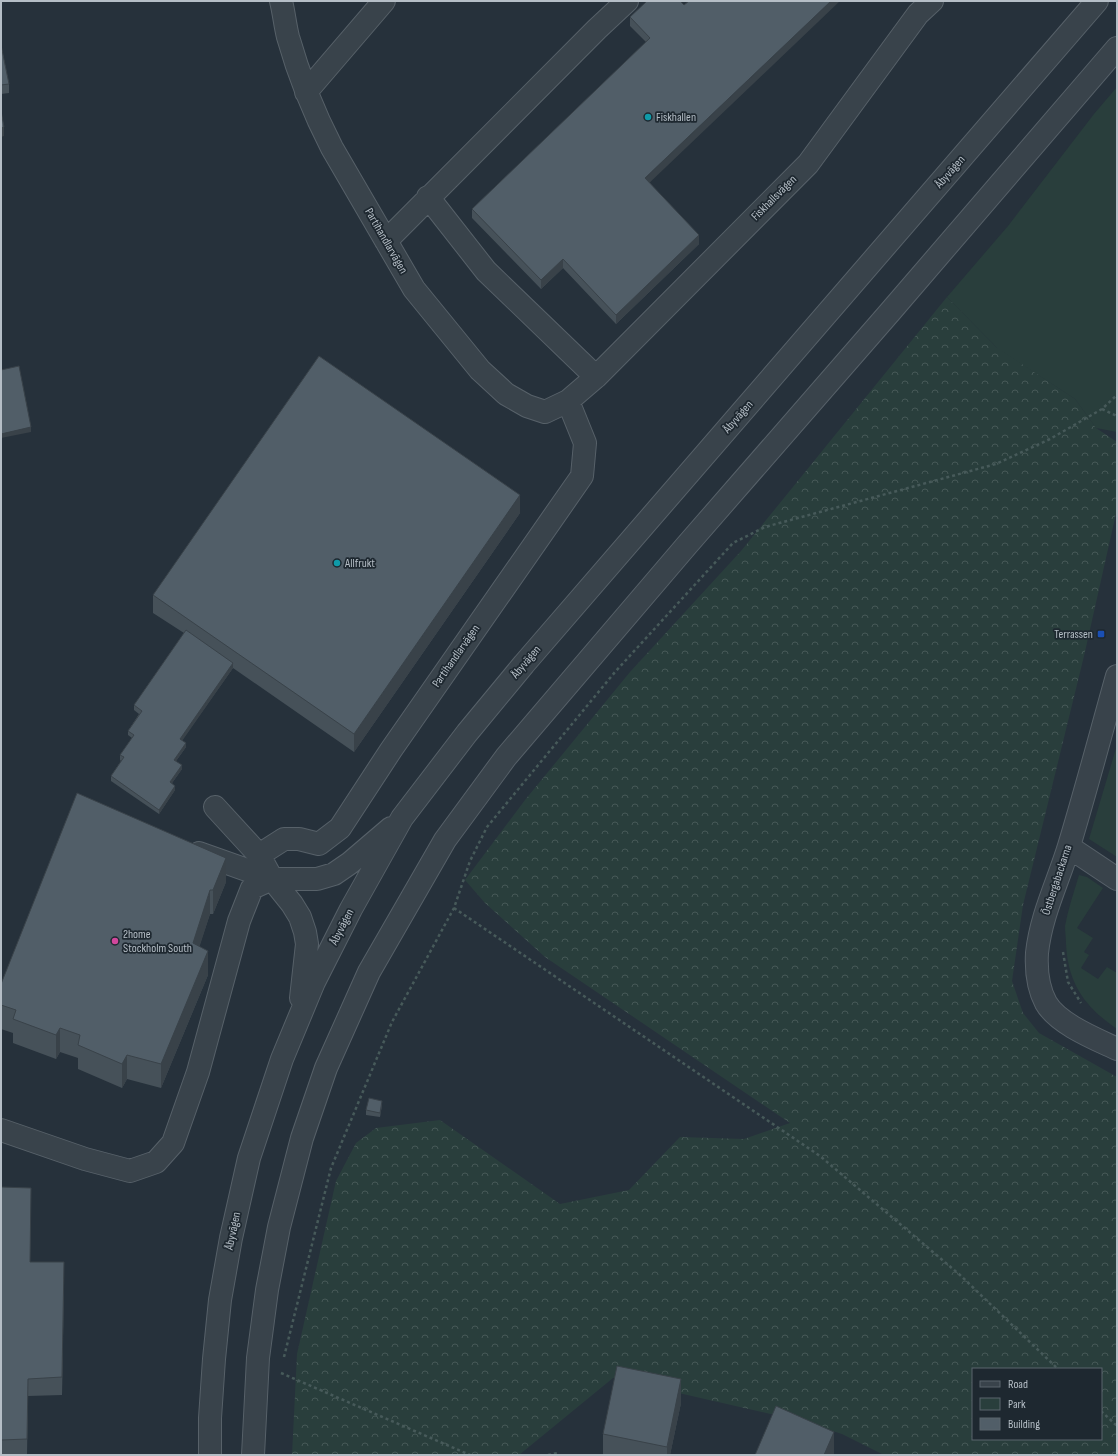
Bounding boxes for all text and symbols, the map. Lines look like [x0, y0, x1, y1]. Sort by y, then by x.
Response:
place label: Fiskhallen [656, 110, 696, 125]
marker: Fiskhallen [643, 112, 653, 122]
street label: Åbyvägen [931, 153, 968, 192]
street label: Fiskhallsvägen [748, 172, 800, 224]
street label: Partihandlarvägen [361, 206, 411, 276]
street label: Åbyvägen [719, 398, 756, 437]
place label: Allfrukt [344, 556, 375, 571]
marker: Allfrukt [332, 558, 342, 568]
street label: Partihandlarvägen [429, 622, 483, 690]
place label: Terrassen [1054, 627, 1093, 642]
marker: Terrassen [1096, 629, 1106, 639]
street label: Åbyvägen [507, 642, 544, 682]
street label: Östbergabackarna [1039, 843, 1076, 917]
street label: Åbyvägen [326, 906, 357, 948]
place label: 2home Stockholm South [123, 927, 192, 956]
marker: 2home Stockholm South [110, 936, 120, 946]
street label: Åbyvägen [221, 1211, 244, 1252]
legend [972, 1368, 1102, 1440]
text: Road [1008, 1377, 1028, 1392]
text: Park [1008, 1397, 1026, 1412]
text: Building [1008, 1417, 1040, 1432]

